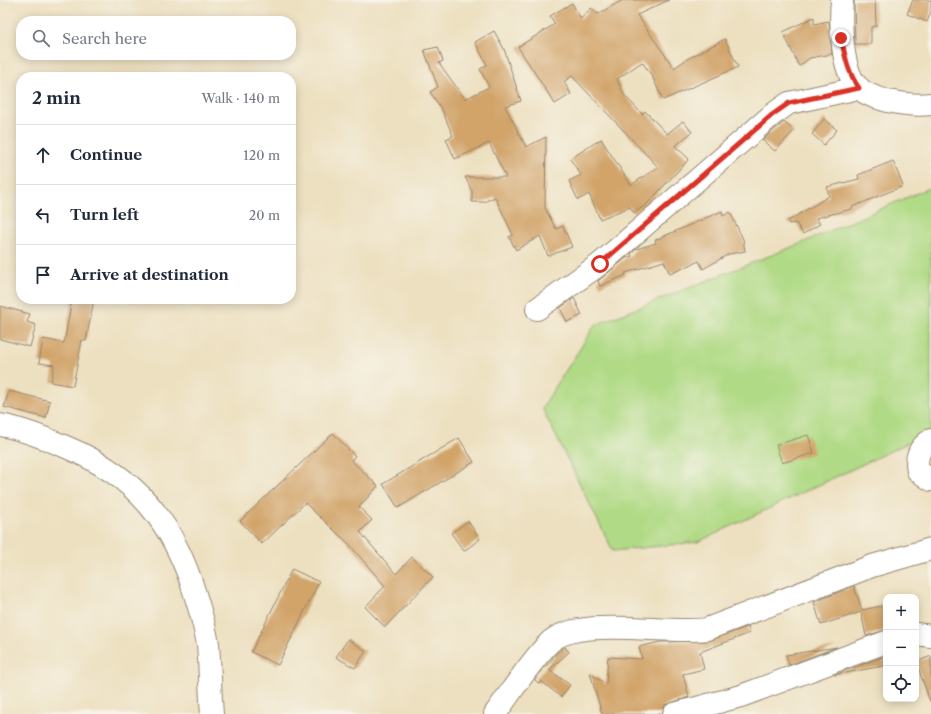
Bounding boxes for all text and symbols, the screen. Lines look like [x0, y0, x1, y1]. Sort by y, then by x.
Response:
search box [16, 16, 296, 60]
icon: search [30, 27, 52, 49]
text: Search here [62, 29, 147, 48]
route end [832, 29, 850, 47]
text: 2 min [32, 88, 81, 108]
text: Walk · 140 m [202, 90, 280, 106]
icon: ahead [32, 144, 54, 166]
text: Continue [70, 145, 142, 164]
text: 120 m [243, 147, 280, 163]
icon: left [32, 204, 54, 226]
text: Turn left [70, 205, 139, 224]
text: 20 m [249, 207, 280, 223]
route start [591, 255, 609, 273]
icon: arrive [32, 264, 54, 286]
text: Arrive at destination [70, 265, 229, 284]
map controls [883, 594, 919, 702]
button: + [883, 594, 919, 630]
button: − [883, 630, 919, 666]
button: locate [883, 666, 919, 702]

